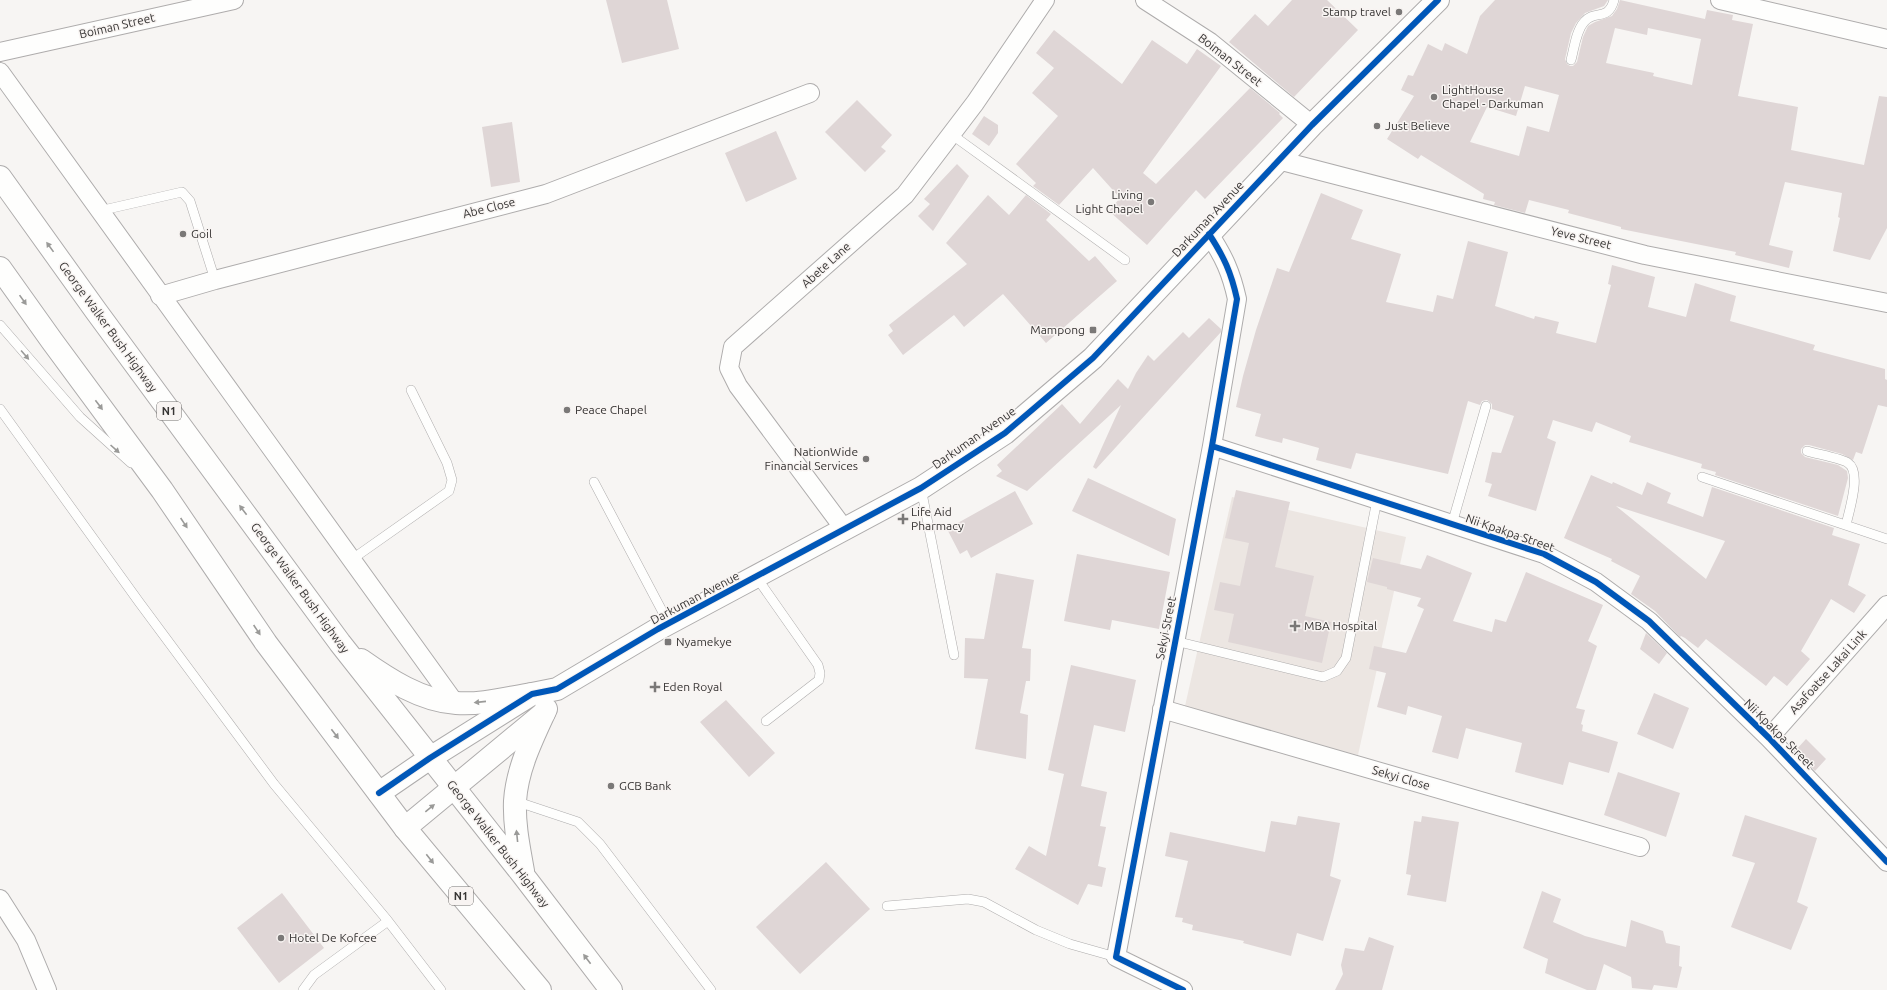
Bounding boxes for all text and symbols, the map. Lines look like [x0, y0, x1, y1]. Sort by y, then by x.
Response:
place label: Stamp travel [1323, 5, 1391, 18]
marker: Stamp travel [1394, 7, 1404, 17]
street label: Boiman Street [78, 10, 156, 41]
street label: Boiman Street [1196, 31, 1265, 89]
place label: LightHouse Chapel - Darkuman [1442, 83, 1544, 110]
marker: LightHouse Chapel - Darkuman [1429, 92, 1439, 102]
place label: Just Believe [1385, 119, 1450, 132]
marker: Just Believe [1372, 121, 1382, 131]
street label: Darkuman Avenue [1169, 178, 1246, 259]
place label: Living Light Chapel [1076, 188, 1143, 215]
street label: Abe Close [461, 195, 516, 220]
marker: Living Light Chapel [1146, 197, 1156, 207]
street label: Yeve Street [1550, 224, 1613, 251]
place label: Goil [191, 227, 212, 240]
marker: Goil [178, 229, 188, 239]
street label: Abete Lane [799, 239, 853, 290]
one-way arrow [46, 242, 54, 252]
street label: George Walker Bush Highway [57, 259, 160, 395]
one-way arrow [18, 295, 26, 305]
place label: Mampong [1030, 323, 1085, 336]
marker: Mampong [1088, 325, 1098, 335]
one-way arrow [20, 351, 29, 360]
one-way arrow [95, 400, 103, 411]
road number: N1 [157, 402, 181, 420]
place label: Peace Chapel [575, 403, 647, 416]
street label: Darkuman Avenue [930, 404, 1018, 471]
marker: Peace Chapel [562, 405, 572, 415]
one-way arrow [110, 444, 120, 453]
place label: NationWide Financial Services [764, 445, 858, 472]
marker: NationWide Financial Services [861, 454, 871, 464]
one-way arrow [238, 504, 247, 515]
place label: Life Aid Pharmacy [911, 505, 964, 532]
street label: Nii Kpakpa Street [1464, 511, 1557, 554]
marker: Life Aid Pharmacy [898, 514, 908, 524]
one-way arrow [180, 517, 188, 528]
street label: George Walker Bush Highway [249, 520, 352, 656]
street label: Darkuman Avenue [648, 569, 741, 626]
street label: Sekyi Street [1153, 595, 1178, 661]
place label: MBA Hospital [1304, 619, 1377, 632]
marker: MBA Hospital [1289, 620, 1301, 632]
one-way arrow [253, 625, 261, 635]
street label: Asafoatse Lakai Link [1787, 627, 1869, 716]
place label: Nyamekye [676, 635, 732, 648]
marker: Nyamekye [663, 637, 673, 647]
place label: Eden Royal [663, 680, 722, 693]
marker: Eden Royal [650, 682, 660, 692]
street label: Nii Kpakpa Street [1742, 696, 1817, 771]
one-way arrow [474, 699, 486, 705]
one-way arrow [331, 729, 339, 740]
street label: Sekyi Close [1371, 763, 1432, 792]
street label: George Walker Bush Highway [445, 777, 552, 910]
place label: GCB Bank [619, 779, 671, 792]
marker: GCB Bank [606, 781, 616, 791]
one-way arrow [424, 804, 435, 813]
one-way arrow [514, 830, 520, 842]
one-way arrow [426, 853, 434, 864]
road number: N1 [449, 887, 473, 905]
place label: Hotel De Kofcee [289, 931, 377, 944]
marker: Hotel De Kofcee [276, 933, 286, 943]
one-way arrow [584, 954, 592, 964]

